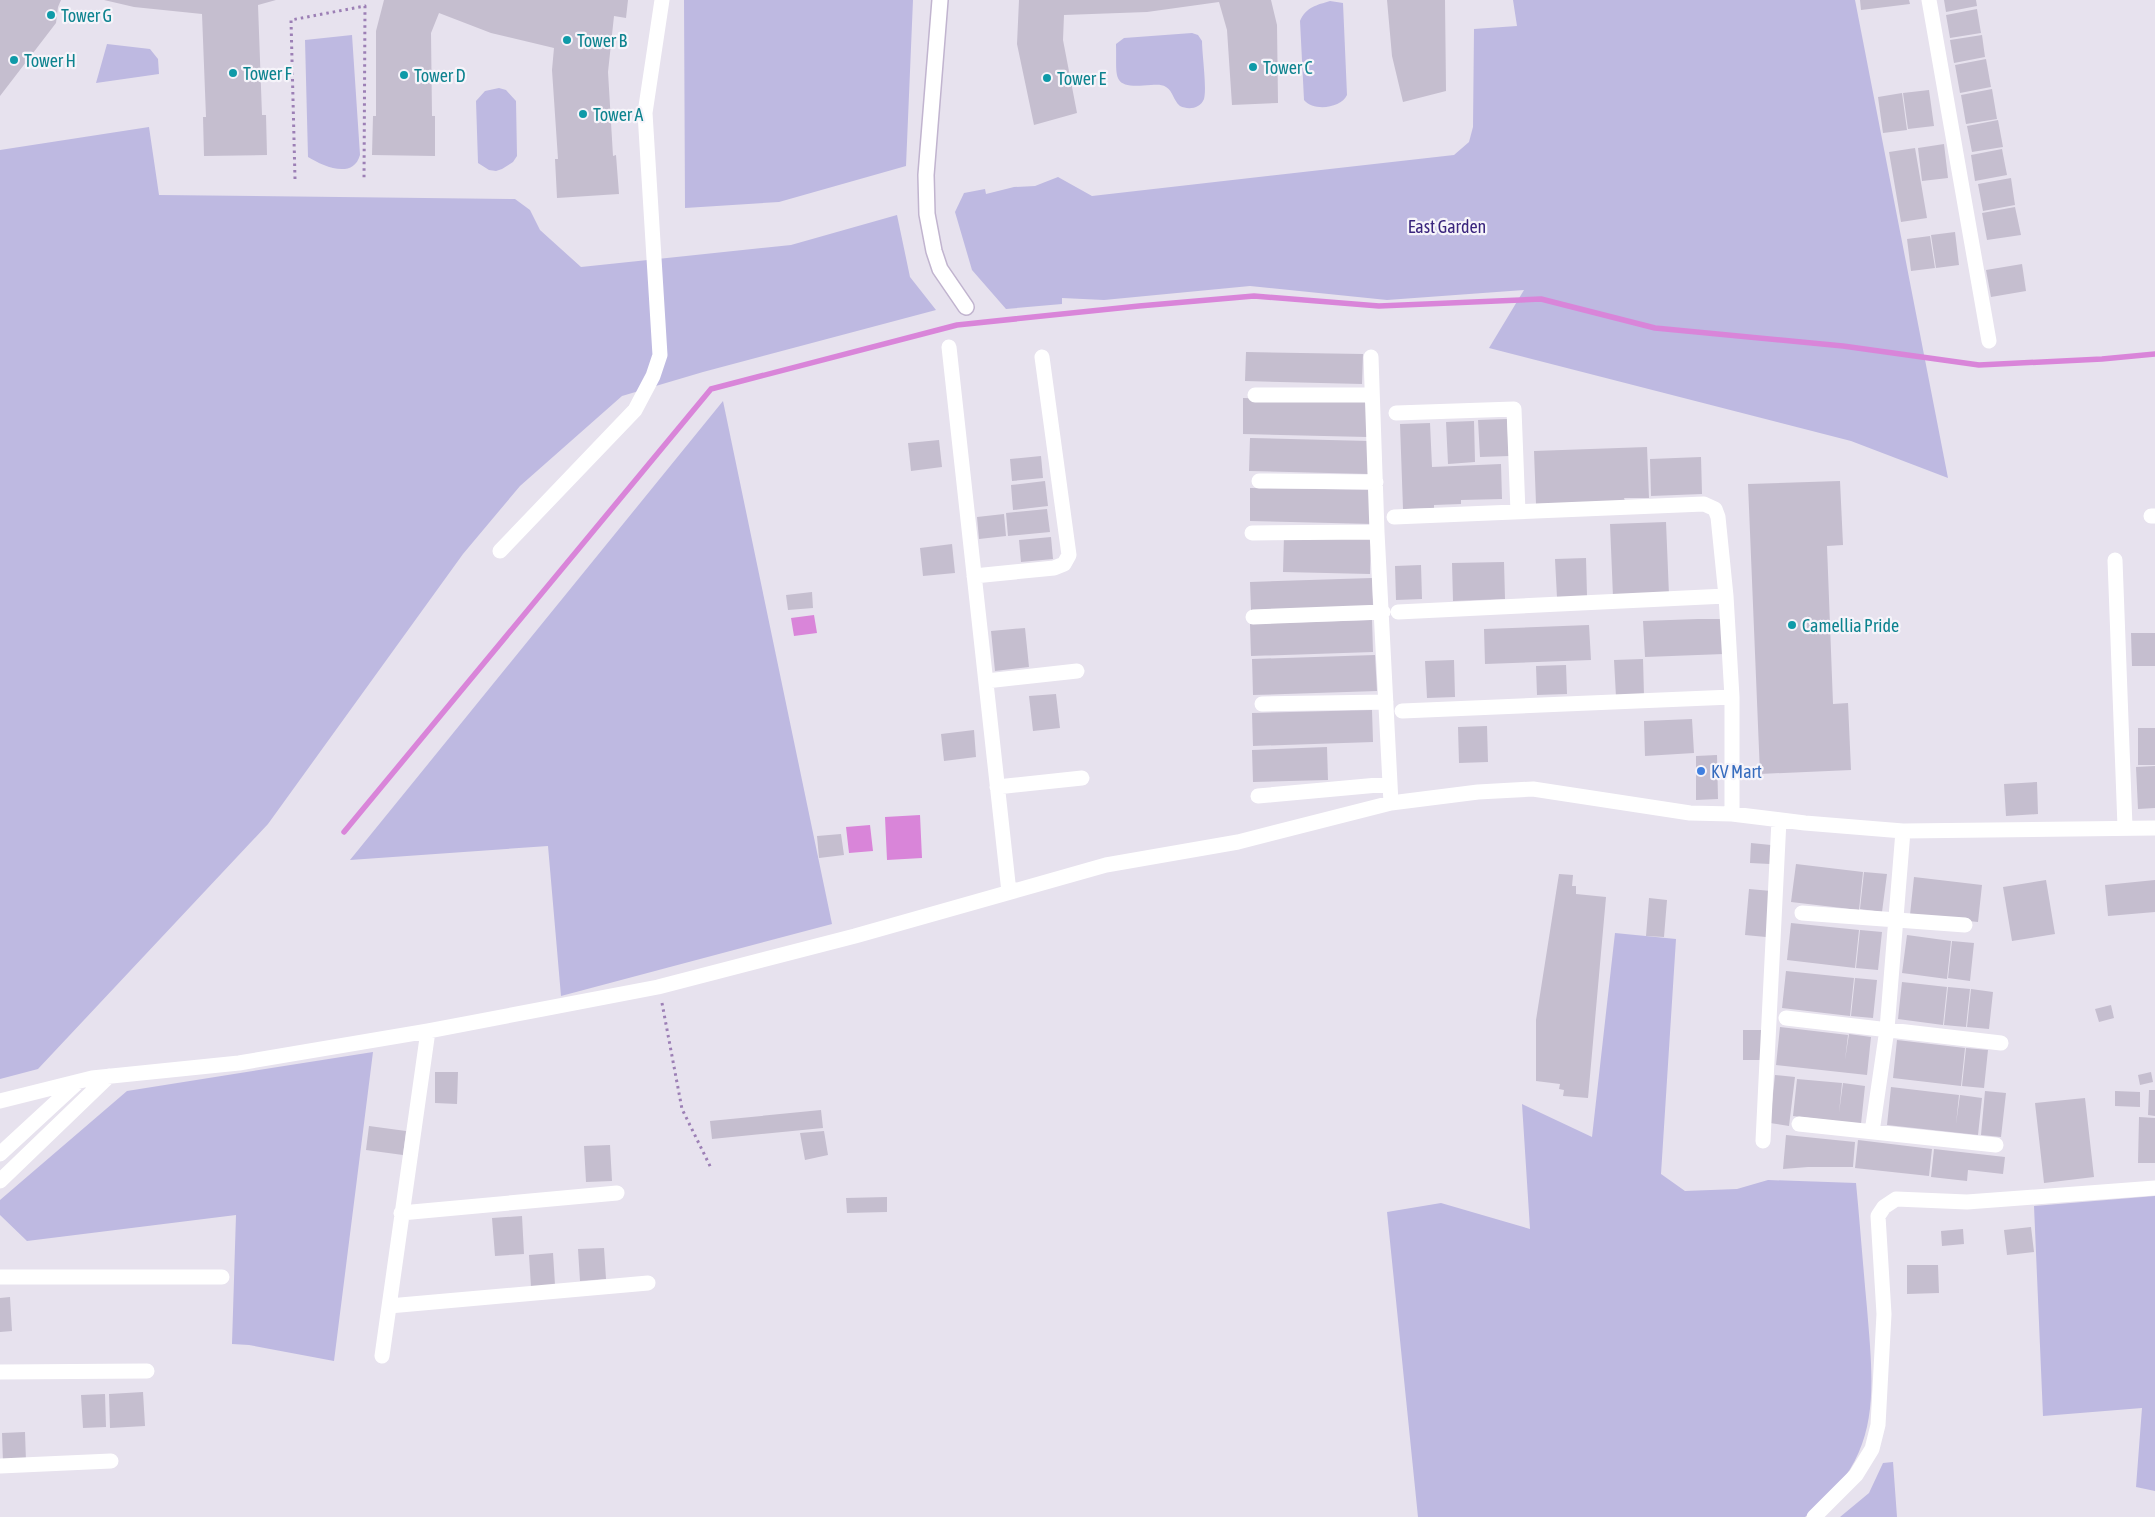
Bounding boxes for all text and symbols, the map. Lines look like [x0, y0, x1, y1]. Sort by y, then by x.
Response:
place label: Tower G [61, 5, 112, 26]
marker: Tower G [45, 9, 57, 21]
place label: Tower B [577, 30, 628, 51]
marker: Tower B [561, 34, 573, 46]
place label: Tower H [24, 50, 76, 71]
marker: Tower H [8, 54, 20, 66]
place label: Tower C [1263, 57, 1313, 78]
marker: Tower C [1247, 61, 1259, 73]
place label: Tower F [243, 63, 293, 84]
place label: Tower D [414, 65, 466, 86]
marker: Tower F [227, 67, 239, 79]
place label: Tower E [1057, 68, 1107, 89]
marker: Tower D [398, 69, 410, 81]
marker: Tower E [1041, 72, 1053, 84]
place label: Tower A [593, 104, 644, 125]
marker: Tower A [577, 108, 589, 120]
park label: East Garden [1408, 216, 1486, 237]
place label: Camellia Pride [1802, 615, 1899, 636]
marker: Camellia Pride [1786, 619, 1798, 631]
place label: KV Mart [1711, 761, 1762, 782]
marker: KV Mart [1695, 765, 1707, 777]

